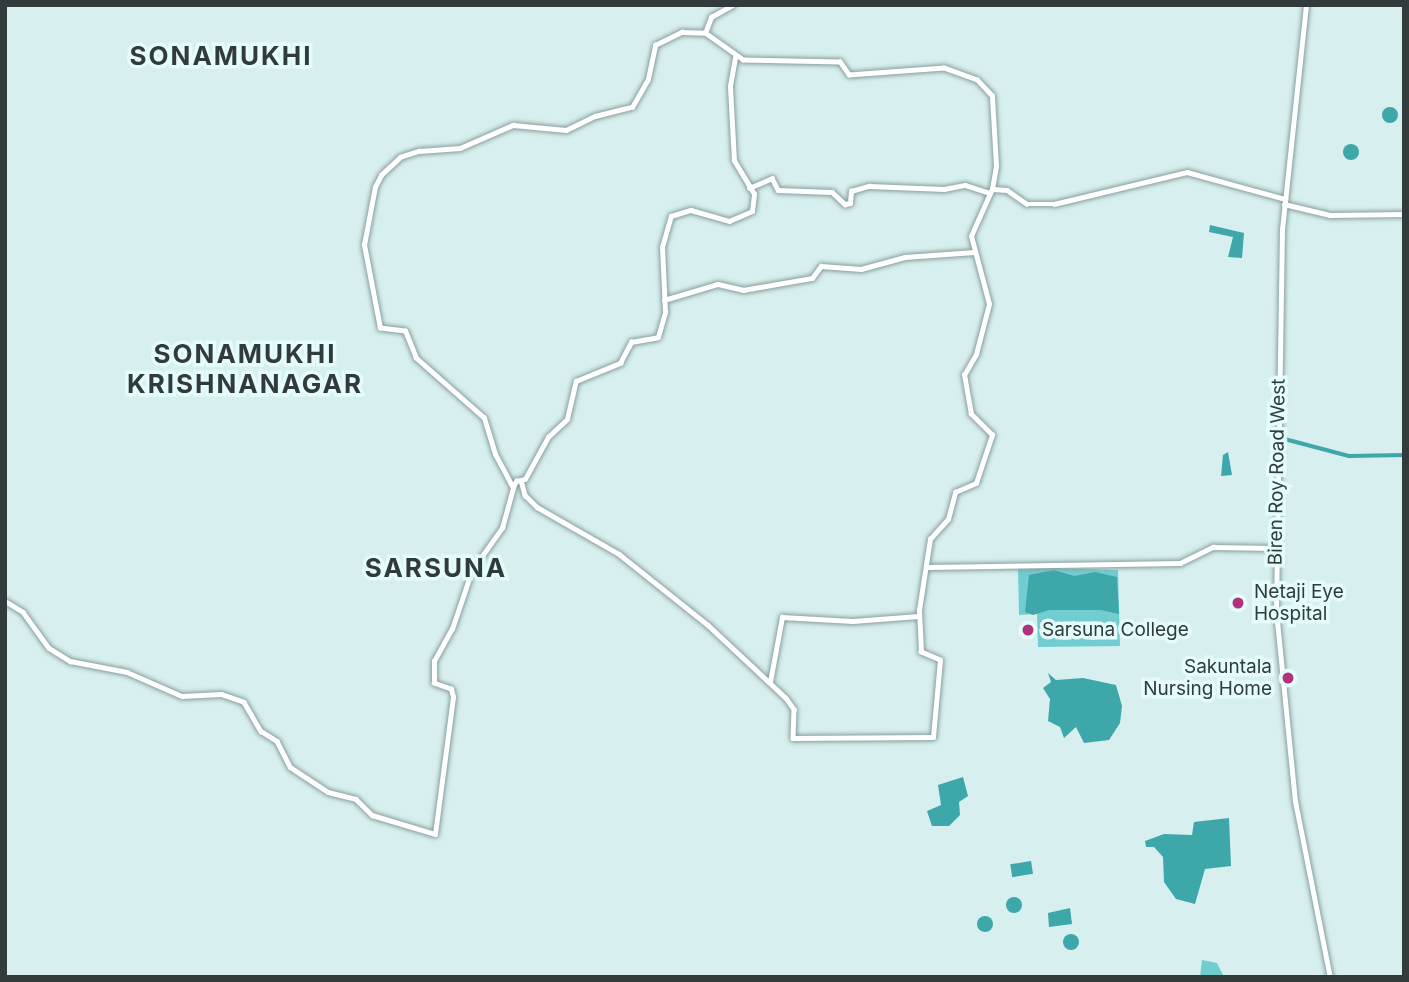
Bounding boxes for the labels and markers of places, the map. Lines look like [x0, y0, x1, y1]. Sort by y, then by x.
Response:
place label: Netaji Eye Hospital [1254, 581, 1344, 625]
marker: Netaji Eye Hospital [1228, 593, 1248, 613]
place label: Sarsuna College [1042, 619, 1189, 641]
marker: Sarsuna College [1020, 622, 1036, 638]
place label: Sakuntala Nursing Home [1143, 656, 1272, 700]
marker: Sakuntala Nursing Home [1278, 668, 1298, 688]

